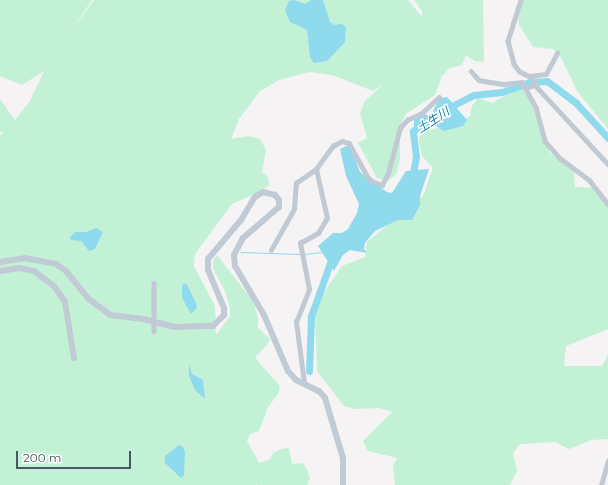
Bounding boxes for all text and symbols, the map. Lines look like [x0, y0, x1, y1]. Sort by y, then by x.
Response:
water label: 土生川 [414, 104, 452, 136]
scale bar [18, 443, 133, 469]
text: 200 m [23, 450, 62, 465]

